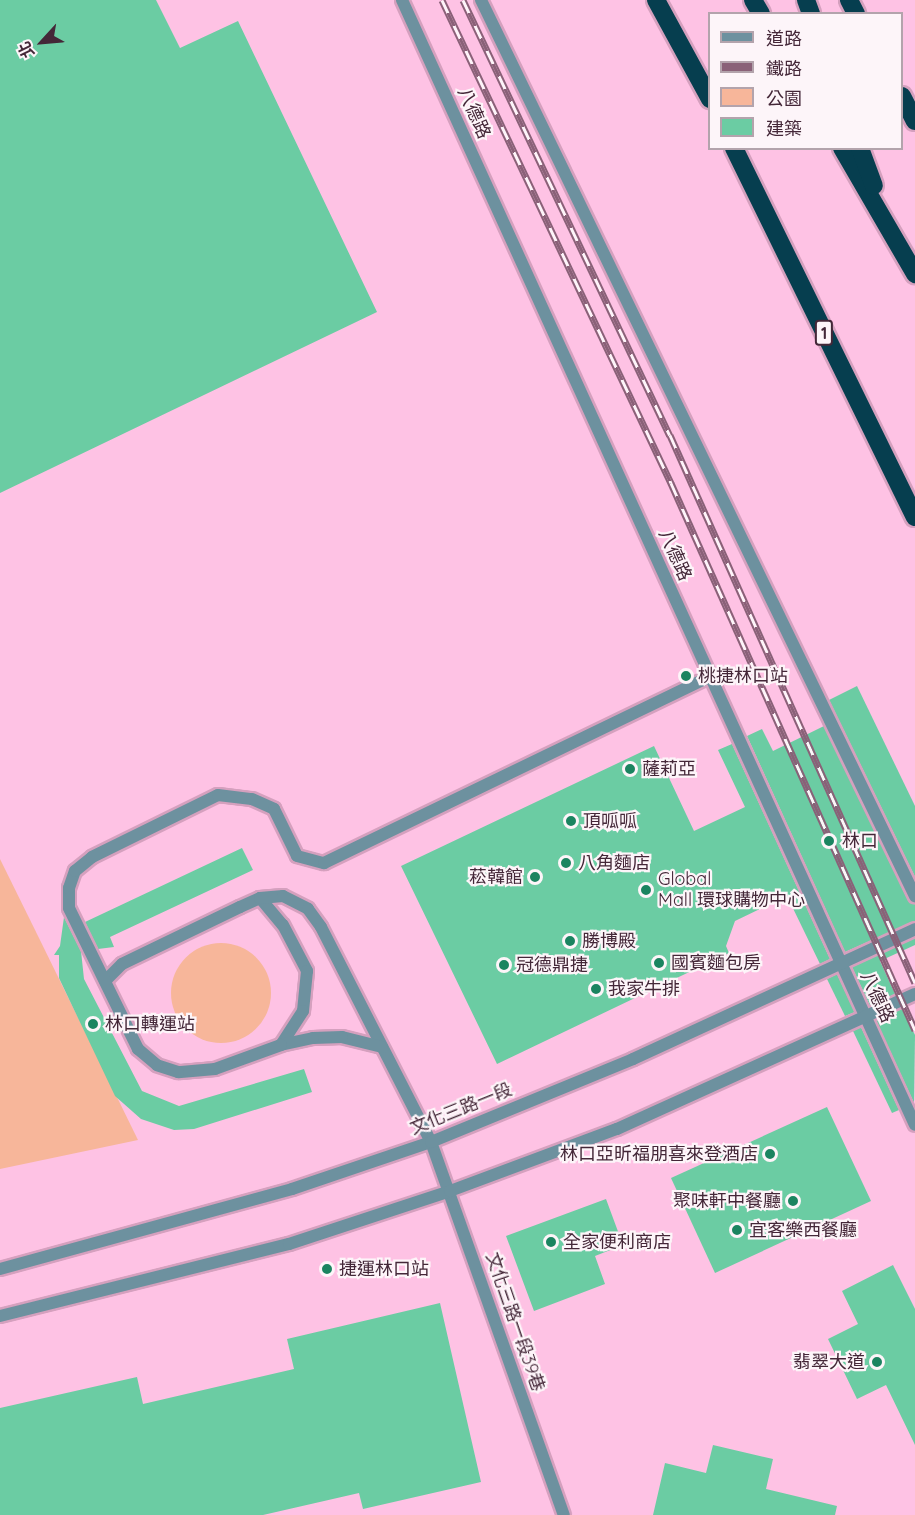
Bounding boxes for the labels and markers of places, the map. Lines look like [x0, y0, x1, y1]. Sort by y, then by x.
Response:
place label: 桃捷林口站 [698, 665, 788, 687]
marker: 桃捷林口站 [679, 669, 693, 683]
place label: 薩莉亞 [642, 758, 696, 780]
marker: 薩莉亞 [623, 762, 637, 776]
place label: 頂呱呱 [583, 810, 637, 832]
marker: 頂呱呱 [564, 814, 578, 828]
place label: 林口 [842, 830, 878, 852]
marker: 林口 [820, 832, 838, 850]
place label: 八角麵店 [578, 852, 650, 874]
marker: 八角麵店 [559, 856, 573, 870]
place label: 菘韓館 [469, 866, 523, 888]
place label: Global Mall 環球購物中心 [658, 869, 805, 912]
marker: 菘韓館 [528, 870, 542, 884]
marker: Global Mall 環球購物中心 [639, 883, 653, 897]
place label: 勝博殿 [582, 930, 636, 952]
marker: 勝博殿 [563, 934, 577, 948]
place label: 國賓麵包房 [671, 952, 761, 974]
place label: 冠德鼎捷 [516, 954, 588, 976]
marker: 國賓麵包房 [652, 956, 666, 970]
marker: 冠德鼎捷 [497, 958, 511, 972]
place label: 我家牛排 [608, 978, 680, 1000]
marker: 我家牛排 [589, 982, 603, 996]
place label: 林口轉運站 [105, 1013, 195, 1035]
marker: 林口轉運站 [86, 1017, 100, 1031]
place label: 林口亞昕福朋喜來登酒店 [560, 1143, 758, 1165]
marker: 林口亞昕福朋喜來登酒店 [763, 1147, 777, 1161]
place label: 聚味軒中餐廳 [673, 1190, 781, 1212]
marker: 聚味軒中餐廳 [786, 1194, 800, 1208]
place label: 宜客樂西餐廳 [749, 1219, 857, 1241]
marker: 宜客樂西餐廳 [730, 1223, 744, 1237]
place label: 全家便利商店 [563, 1231, 671, 1253]
marker: 全家便利商店 [544, 1235, 558, 1249]
place label: 捷運林口站 [339, 1258, 429, 1280]
marker: 捷運林口站 [320, 1262, 334, 1276]
place label: 翡翠大道 [793, 1351, 865, 1373]
marker: 翡翠大道 [870, 1355, 884, 1369]

